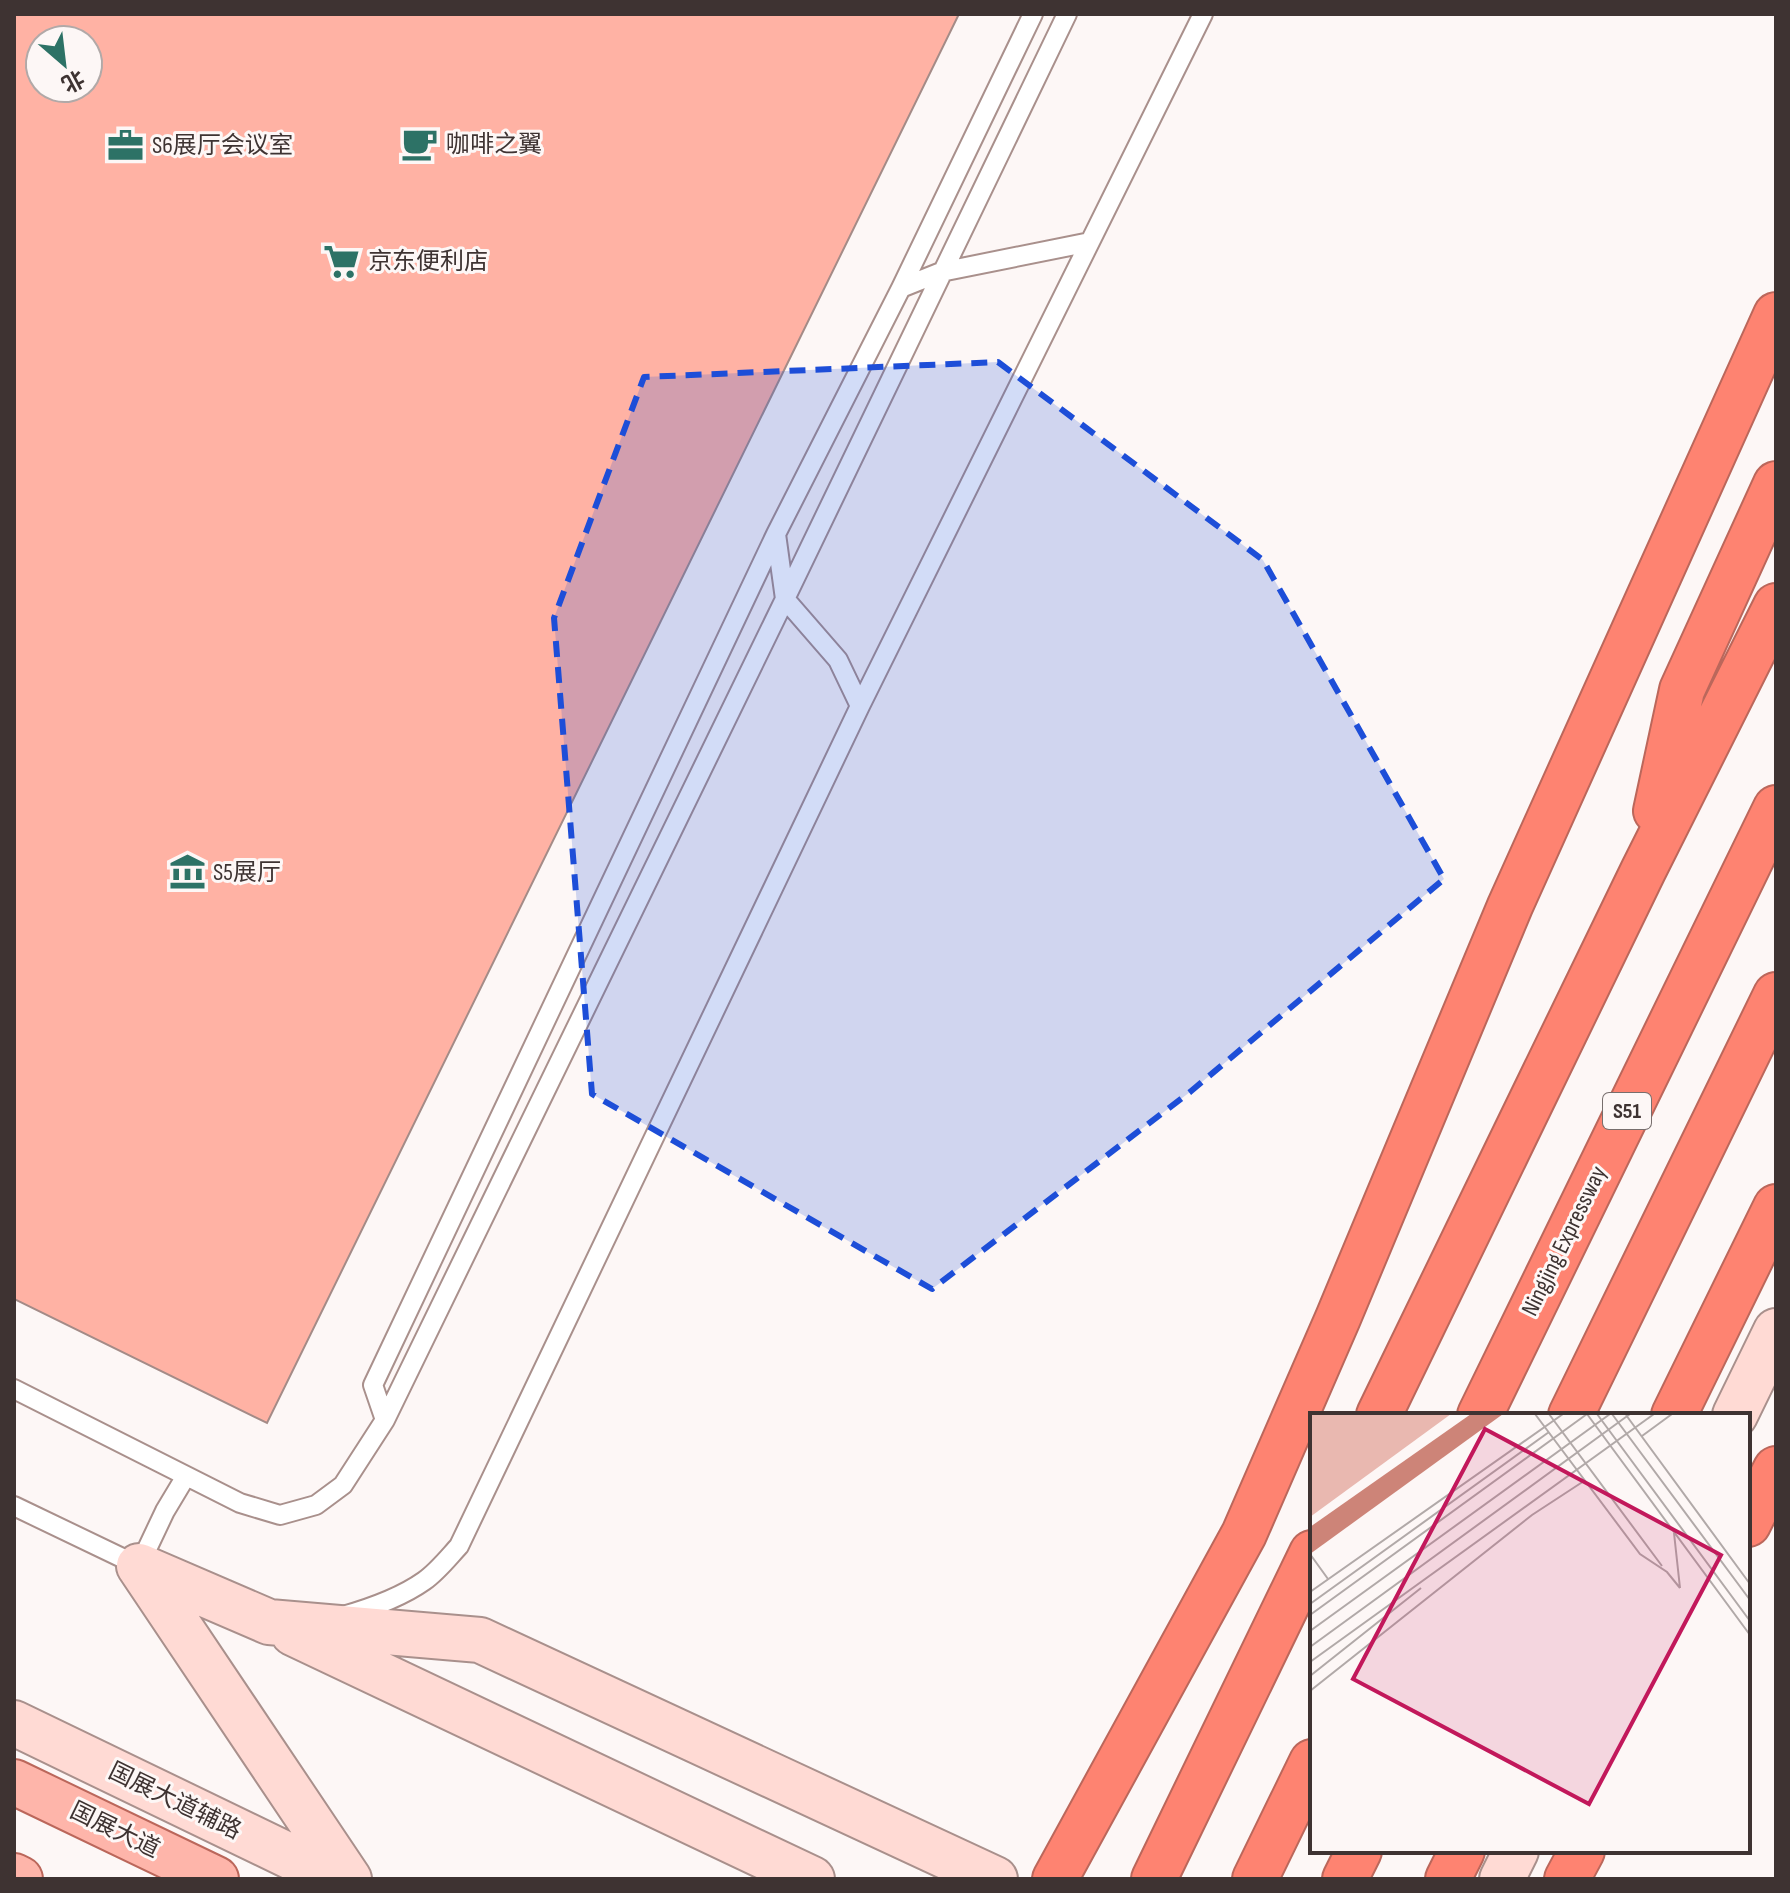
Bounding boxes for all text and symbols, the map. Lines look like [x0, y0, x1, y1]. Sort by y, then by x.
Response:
north arrow [24, 24, 104, 104]
text: 北 [57, 63, 89, 97]
cafe icon: 咖啡之翼 [401, 125, 439, 163]
office icon: S6展厅会议室 [107, 126, 145, 164]
place label: 咖啡之翼 [446, 130, 542, 159]
place label: S6展厅会议室 [152, 131, 293, 160]
supermarket icon: 京东便利店 [323, 242, 361, 280]
place label: 京东便利店 [368, 247, 488, 276]
museum icon: S5展厅 [168, 853, 206, 891]
place label: S5展厅 [213, 858, 281, 887]
road number: S51 [1603, 1093, 1651, 1129]
street label: Ningjing Expressway [1515, 1161, 1613, 1321]
inset map [1310, 1413, 1750, 1853]
street label: 国展大道辅路 [104, 1756, 246, 1846]
street label: 国展大道 [66, 1796, 164, 1864]

